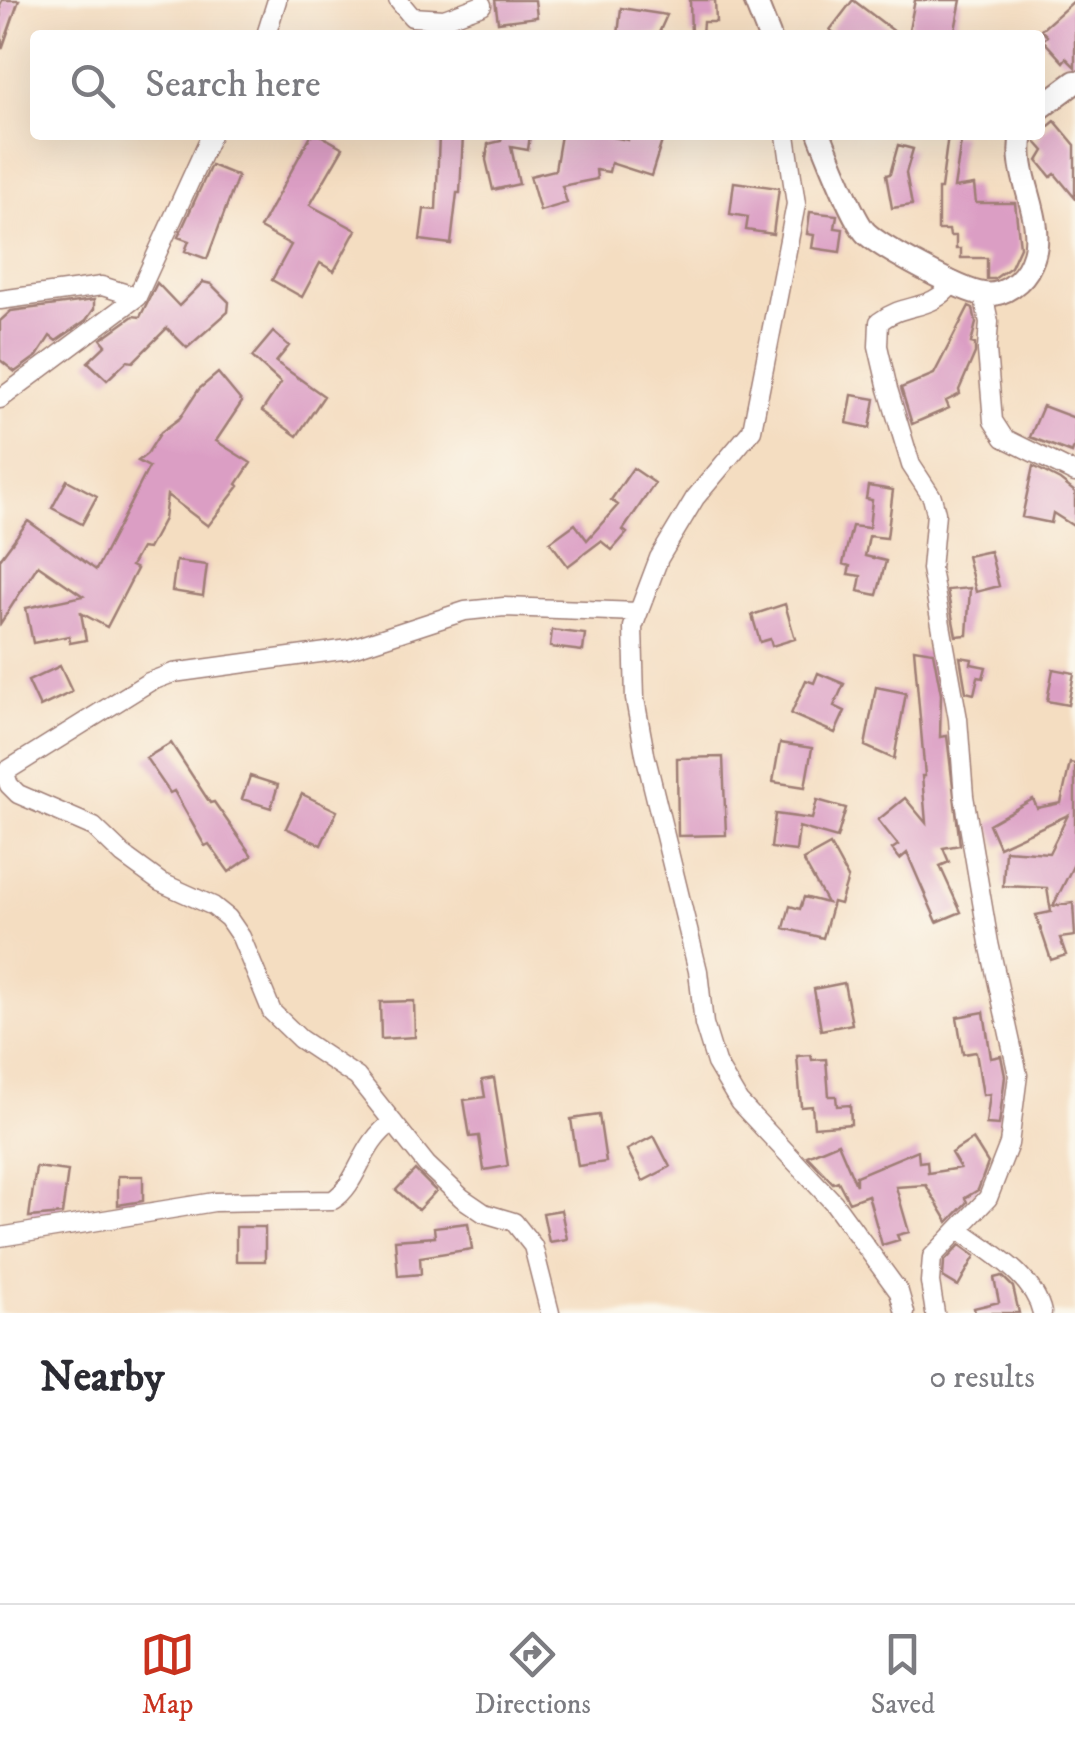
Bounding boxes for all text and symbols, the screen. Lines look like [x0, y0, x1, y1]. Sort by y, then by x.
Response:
search box [30, 30, 1045, 140]
icon: search [65, 58, 120, 113]
text: Search here [145, 61, 321, 109]
text: Nearby [40, 1352, 164, 1404]
text: 0 results [929, 1358, 1035, 1398]
tab: Map [140, 1627, 195, 1722]
tab: Directions [475, 1627, 591, 1722]
tab: Saved [871, 1627, 935, 1722]

